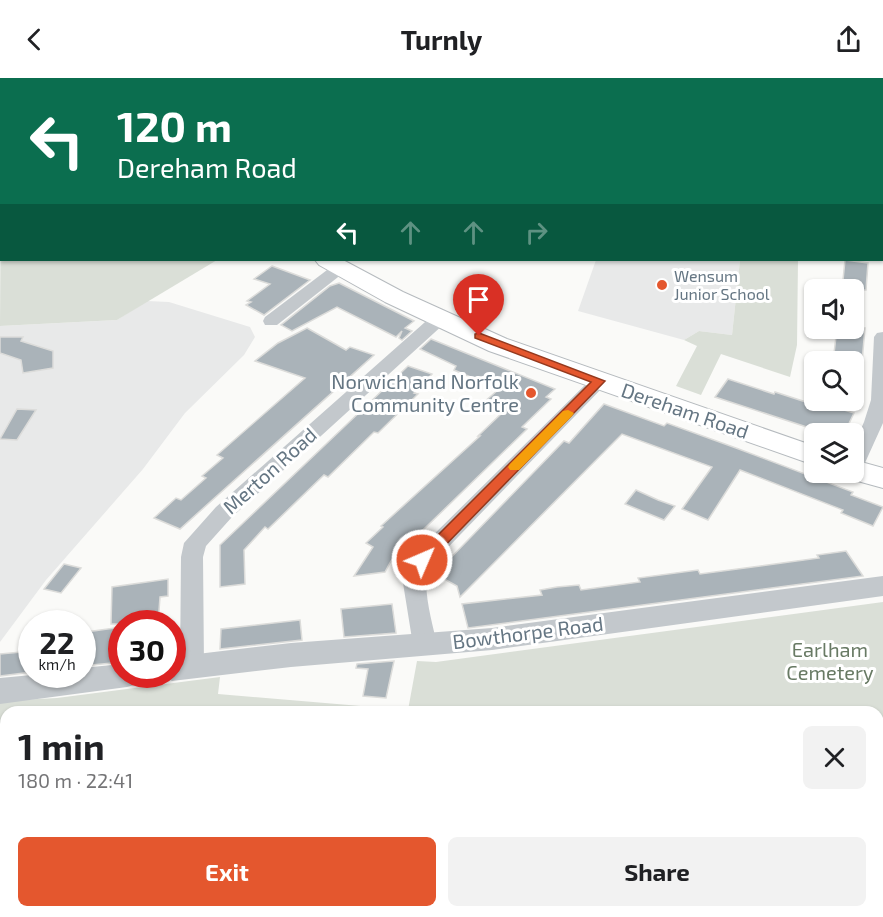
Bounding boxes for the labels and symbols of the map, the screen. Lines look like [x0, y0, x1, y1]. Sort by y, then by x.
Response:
place label: Wensum Junior School [674, 266, 770, 303]
pin [453, 274, 504, 336]
marker: Wensum Junior School [655, 278, 669, 292]
place label: Norwich and Norfolk Community Centre [331, 369, 519, 416]
street label: Dereham Road [618, 377, 752, 443]
marker: Norwich and Norfolk Community Centre [524, 386, 538, 400]
street label: Merton Road [218, 422, 321, 518]
position arrow [390, 528, 454, 592]
speed limit sign: 30 [108, 610, 186, 688]
street label: Bowthorpe Road [451, 611, 605, 653]
park label: Earlham Cemetery [786, 637, 874, 684]

